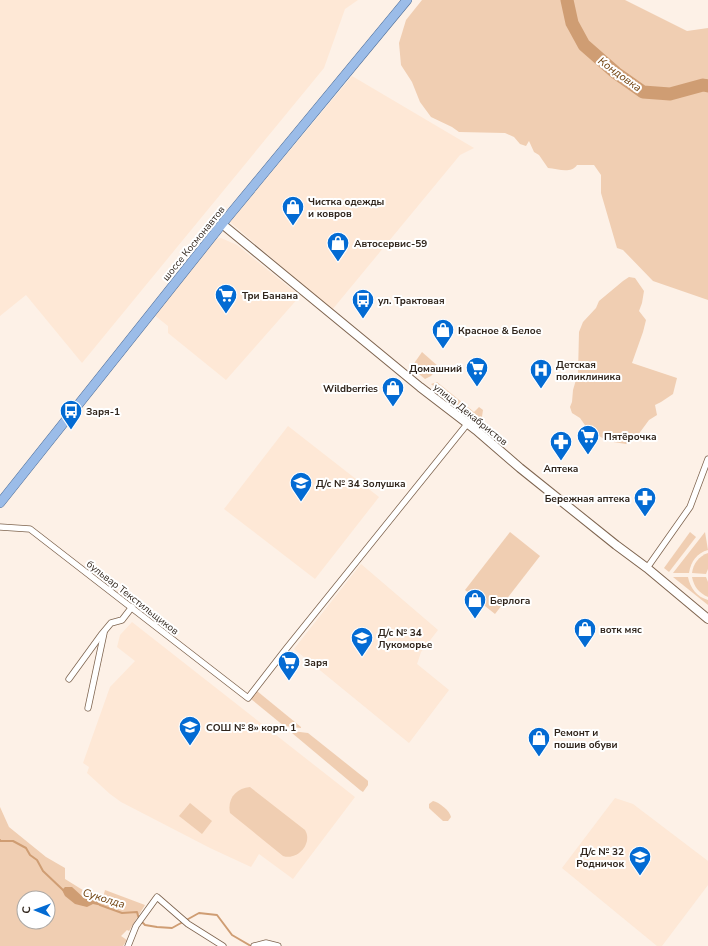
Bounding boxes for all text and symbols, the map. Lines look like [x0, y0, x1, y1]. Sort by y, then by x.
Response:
water label: Кондовка [595, 54, 644, 95]
shop icon: Чистка одежды и ковров [280, 194, 306, 227]
place label: Чистка одежды и ковров [308, 195, 385, 221]
street label: шоссе Космонавтов [159, 203, 229, 284]
shop icon: Автосервис-59 [325, 230, 351, 263]
place label: Автосервис-59 [354, 237, 427, 251]
supermarket icon: Три Банана [213, 282, 239, 315]
bus stop icon: ул. Трактовая [350, 287, 376, 320]
place label: Три Банана [242, 289, 298, 303]
place label: ул. Трактовая [378, 294, 445, 308]
shop icon: Красное & Белое [430, 317, 456, 350]
place label: Красное & Белое [458, 324, 542, 338]
supermarket icon: Домашний [464, 355, 490, 388]
hospital icon: Детская поликлиника [528, 357, 554, 390]
place label: Детская поликлиника [556, 358, 621, 384]
place label: Домашний [409, 362, 462, 376]
shop icon: Wildberries [380, 375, 406, 408]
street label: улица Декабристов [430, 380, 511, 450]
place label: Wildberries [323, 382, 378, 396]
bus stop icon: Заря-1 [58, 398, 84, 431]
place label: Заря-1 [86, 405, 120, 419]
supermarket icon: Пятёрочка [575, 423, 601, 456]
pharmacy icon: Аптека [548, 429, 574, 462]
place label: Пятёрочка [604, 430, 657, 444]
place label: Аптека [544, 462, 578, 476]
school or university icon: Д/с № 34 Золушка [288, 470, 314, 503]
place label: Д/с № 34 Золушка [316, 477, 406, 491]
pharmacy icon: Бережная аптека [632, 485, 658, 518]
place label: Бережная аптека [545, 492, 630, 506]
street label: бульвар Текстильщиков [83, 557, 182, 639]
shop icon: Берлога [462, 587, 488, 620]
place label: Берлога [490, 594, 530, 608]
shop icon: вотк мяс [572, 616, 598, 649]
place label: вотк мяс [600, 623, 642, 637]
school or university icon: Д/с № 34 Лукоморье [349, 625, 375, 658]
place label: Д/с № 34 Лукоморье [378, 626, 433, 652]
supermarket icon: Заря [276, 649, 302, 682]
place label: Заря [304, 656, 328, 670]
school or university icon: СОШ № 8» корп. 1 [177, 714, 203, 747]
place label: СОШ № 8» корп. 1 [206, 721, 296, 735]
shop icon: Ремонт и пошив обуви [526, 725, 552, 758]
place label: Ремонт и пошив обуви [554, 726, 618, 752]
school or university icon: Д/с № 32 Родничок [627, 844, 653, 877]
place label: Д/с № 32 Родничок [576, 845, 624, 871]
water label: Суколда [81, 885, 127, 912]
north arrow [16, 890, 56, 930]
text: С [19, 905, 34, 914]

